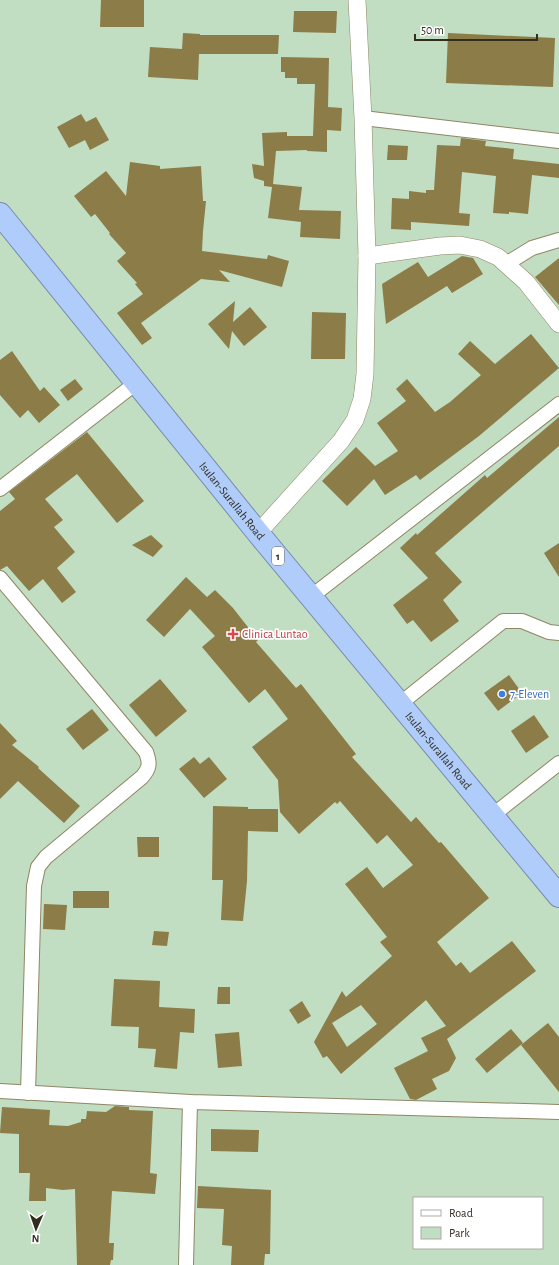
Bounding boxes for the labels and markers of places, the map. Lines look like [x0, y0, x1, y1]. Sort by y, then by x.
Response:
marker: Clinica Luntao [227, 628, 239, 640]
place label: Clinica Luntao [242, 628, 308, 640]
place label: 7-Eleven [510, 688, 549, 700]
marker: 7-Eleven [497, 689, 507, 699]

